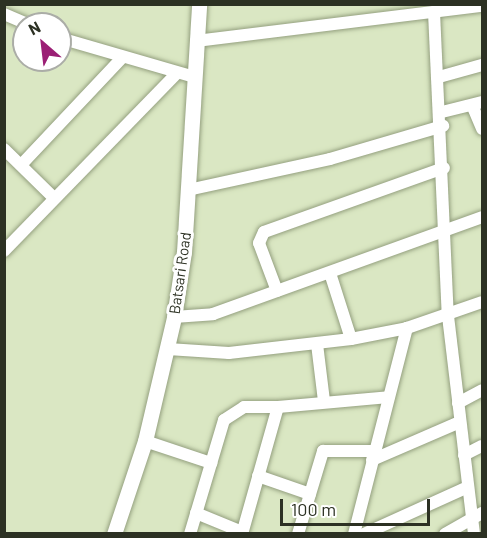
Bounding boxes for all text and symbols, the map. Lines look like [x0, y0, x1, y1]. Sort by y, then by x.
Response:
north arrow [12, 12, 72, 72]
text: N [25, 17, 43, 38]
street label: Batsari Road [165, 231, 195, 315]
scale bar [283, 487, 433, 525]
text: 100 m [291, 498, 336, 520]

